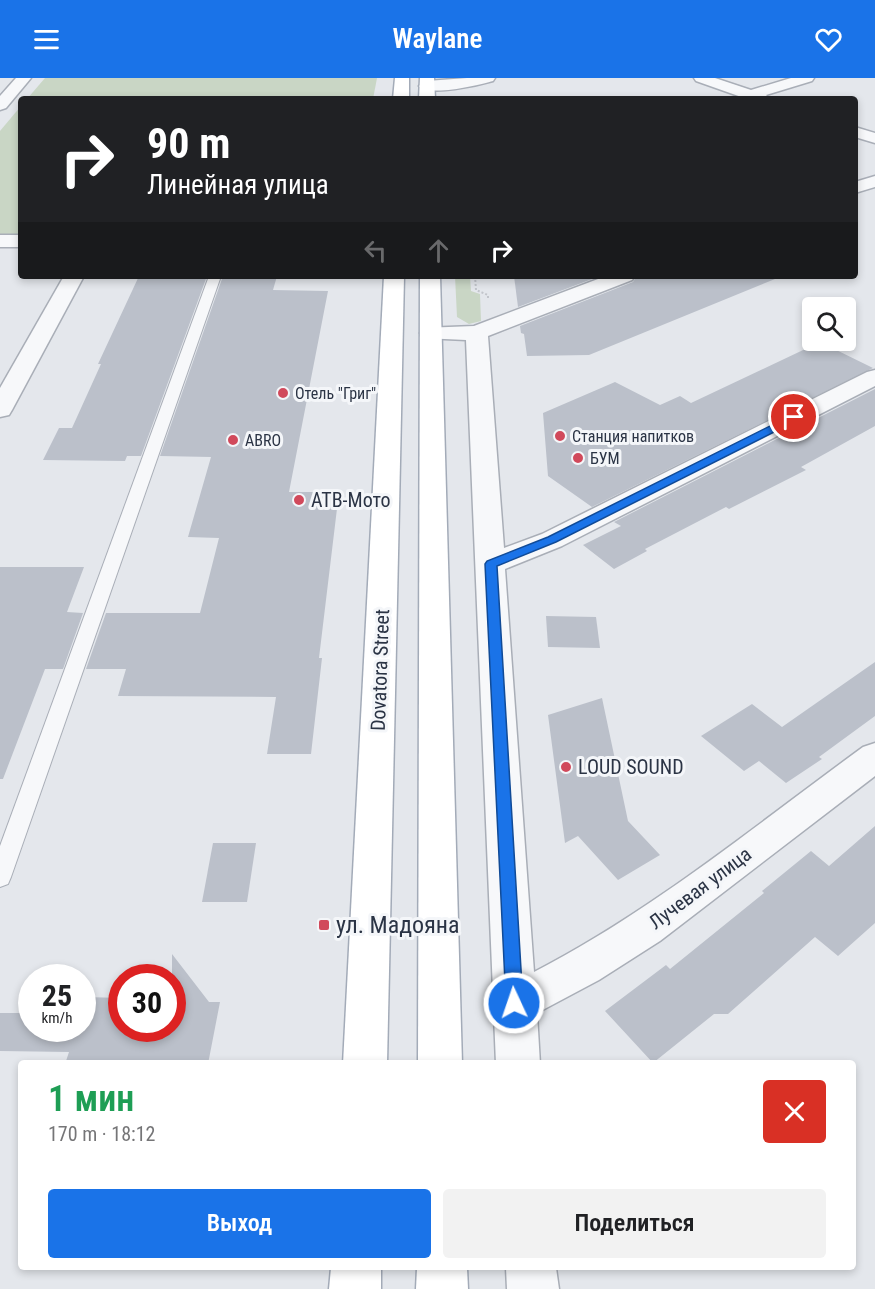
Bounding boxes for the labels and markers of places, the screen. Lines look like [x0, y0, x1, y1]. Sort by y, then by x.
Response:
place label: Отель "Григ" [295, 384, 376, 403]
marker: Отель "Григ" [276, 386, 290, 400]
pin [768, 391, 819, 442]
place label: Станция напитков [572, 427, 694, 446]
marker: Станция напитков [553, 429, 567, 443]
place label: ABRO [245, 431, 281, 450]
marker: ABRO [226, 433, 240, 447]
place label: БУМ [590, 449, 620, 468]
marker: БУМ [571, 451, 585, 465]
place label: АТВ-Мото [311, 488, 391, 512]
marker: АТВ-Мото [292, 493, 306, 507]
place label: LOUD SOUND [578, 755, 684, 779]
marker: LOUD SOUND [559, 760, 573, 774]
place label: ул. Мадояна [336, 911, 459, 939]
marker: ул. Мадояна [317, 918, 331, 932]

